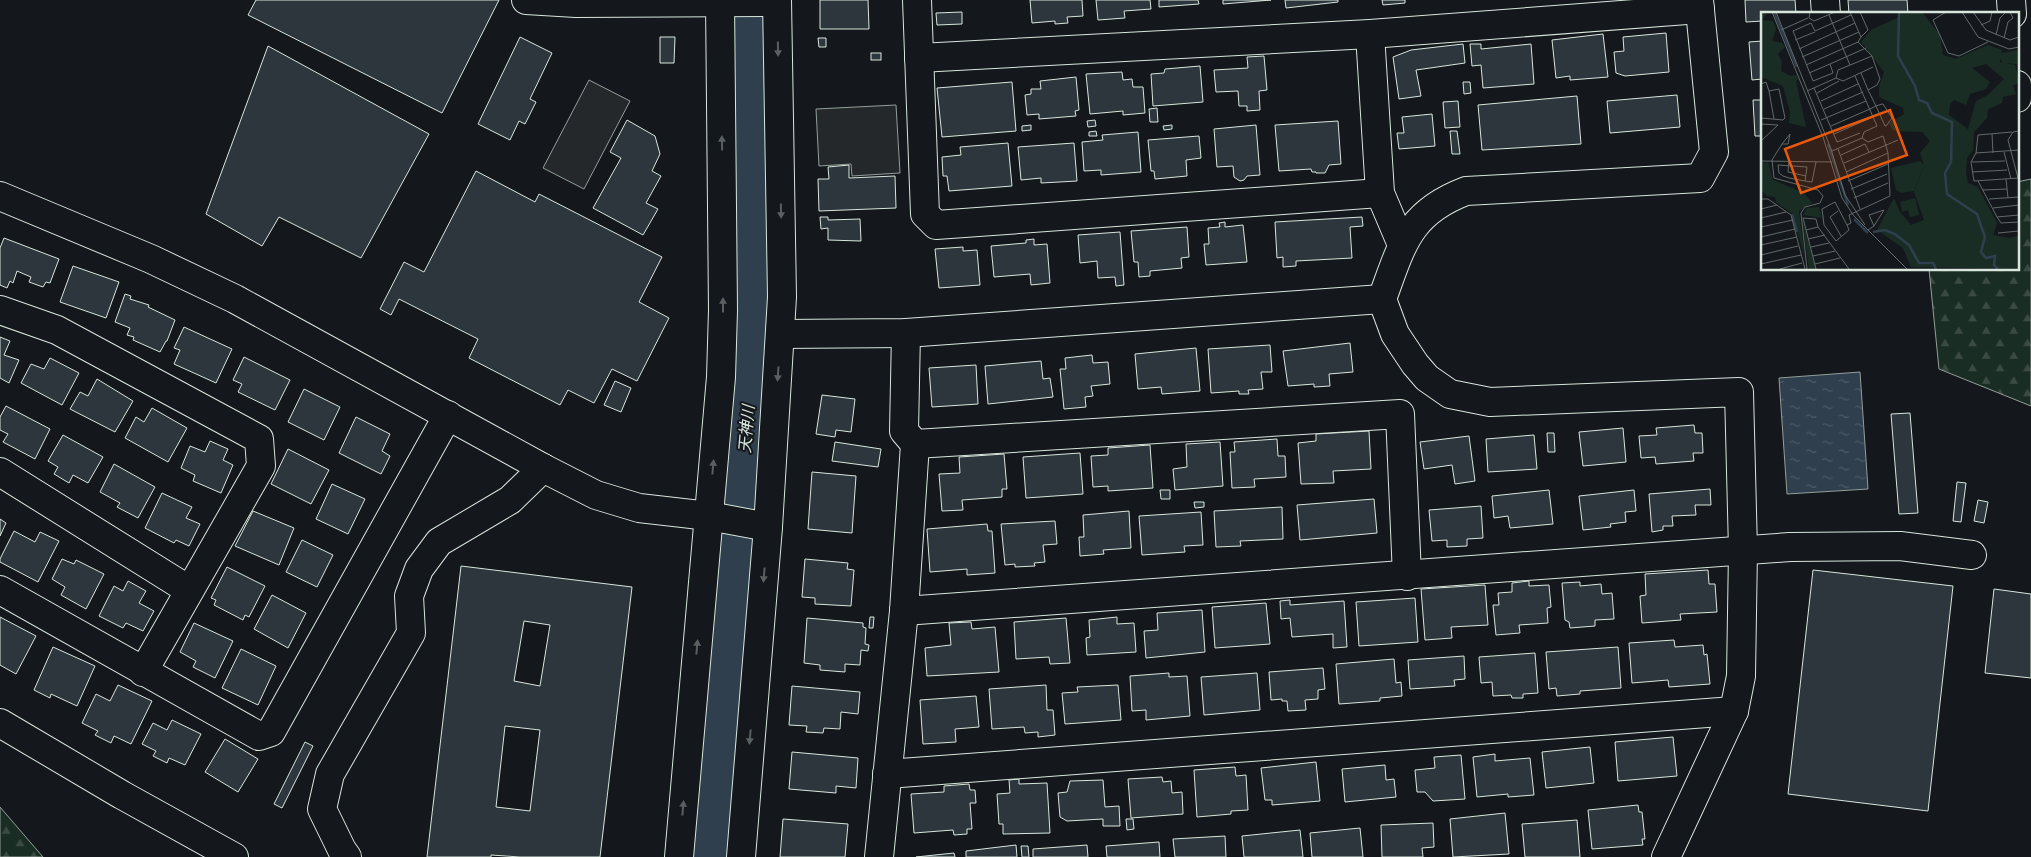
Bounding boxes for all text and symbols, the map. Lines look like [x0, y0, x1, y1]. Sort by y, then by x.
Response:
inset map [1761, 12, 2018, 270]
one-way arrow [774, 41, 782, 57]
one-way arrow [718, 134, 726, 150]
one-way arrow [777, 203, 785, 219]
one-way arrow [719, 297, 727, 313]
one-way arrow [774, 366, 782, 382]
water label: 天神川 [735, 402, 758, 454]
one-way arrow [709, 459, 717, 475]
one-way arrow [759, 568, 767, 584]
one-way arrow [693, 638, 701, 654]
one-way arrow [746, 730, 754, 746]
one-way arrow [679, 800, 687, 816]

